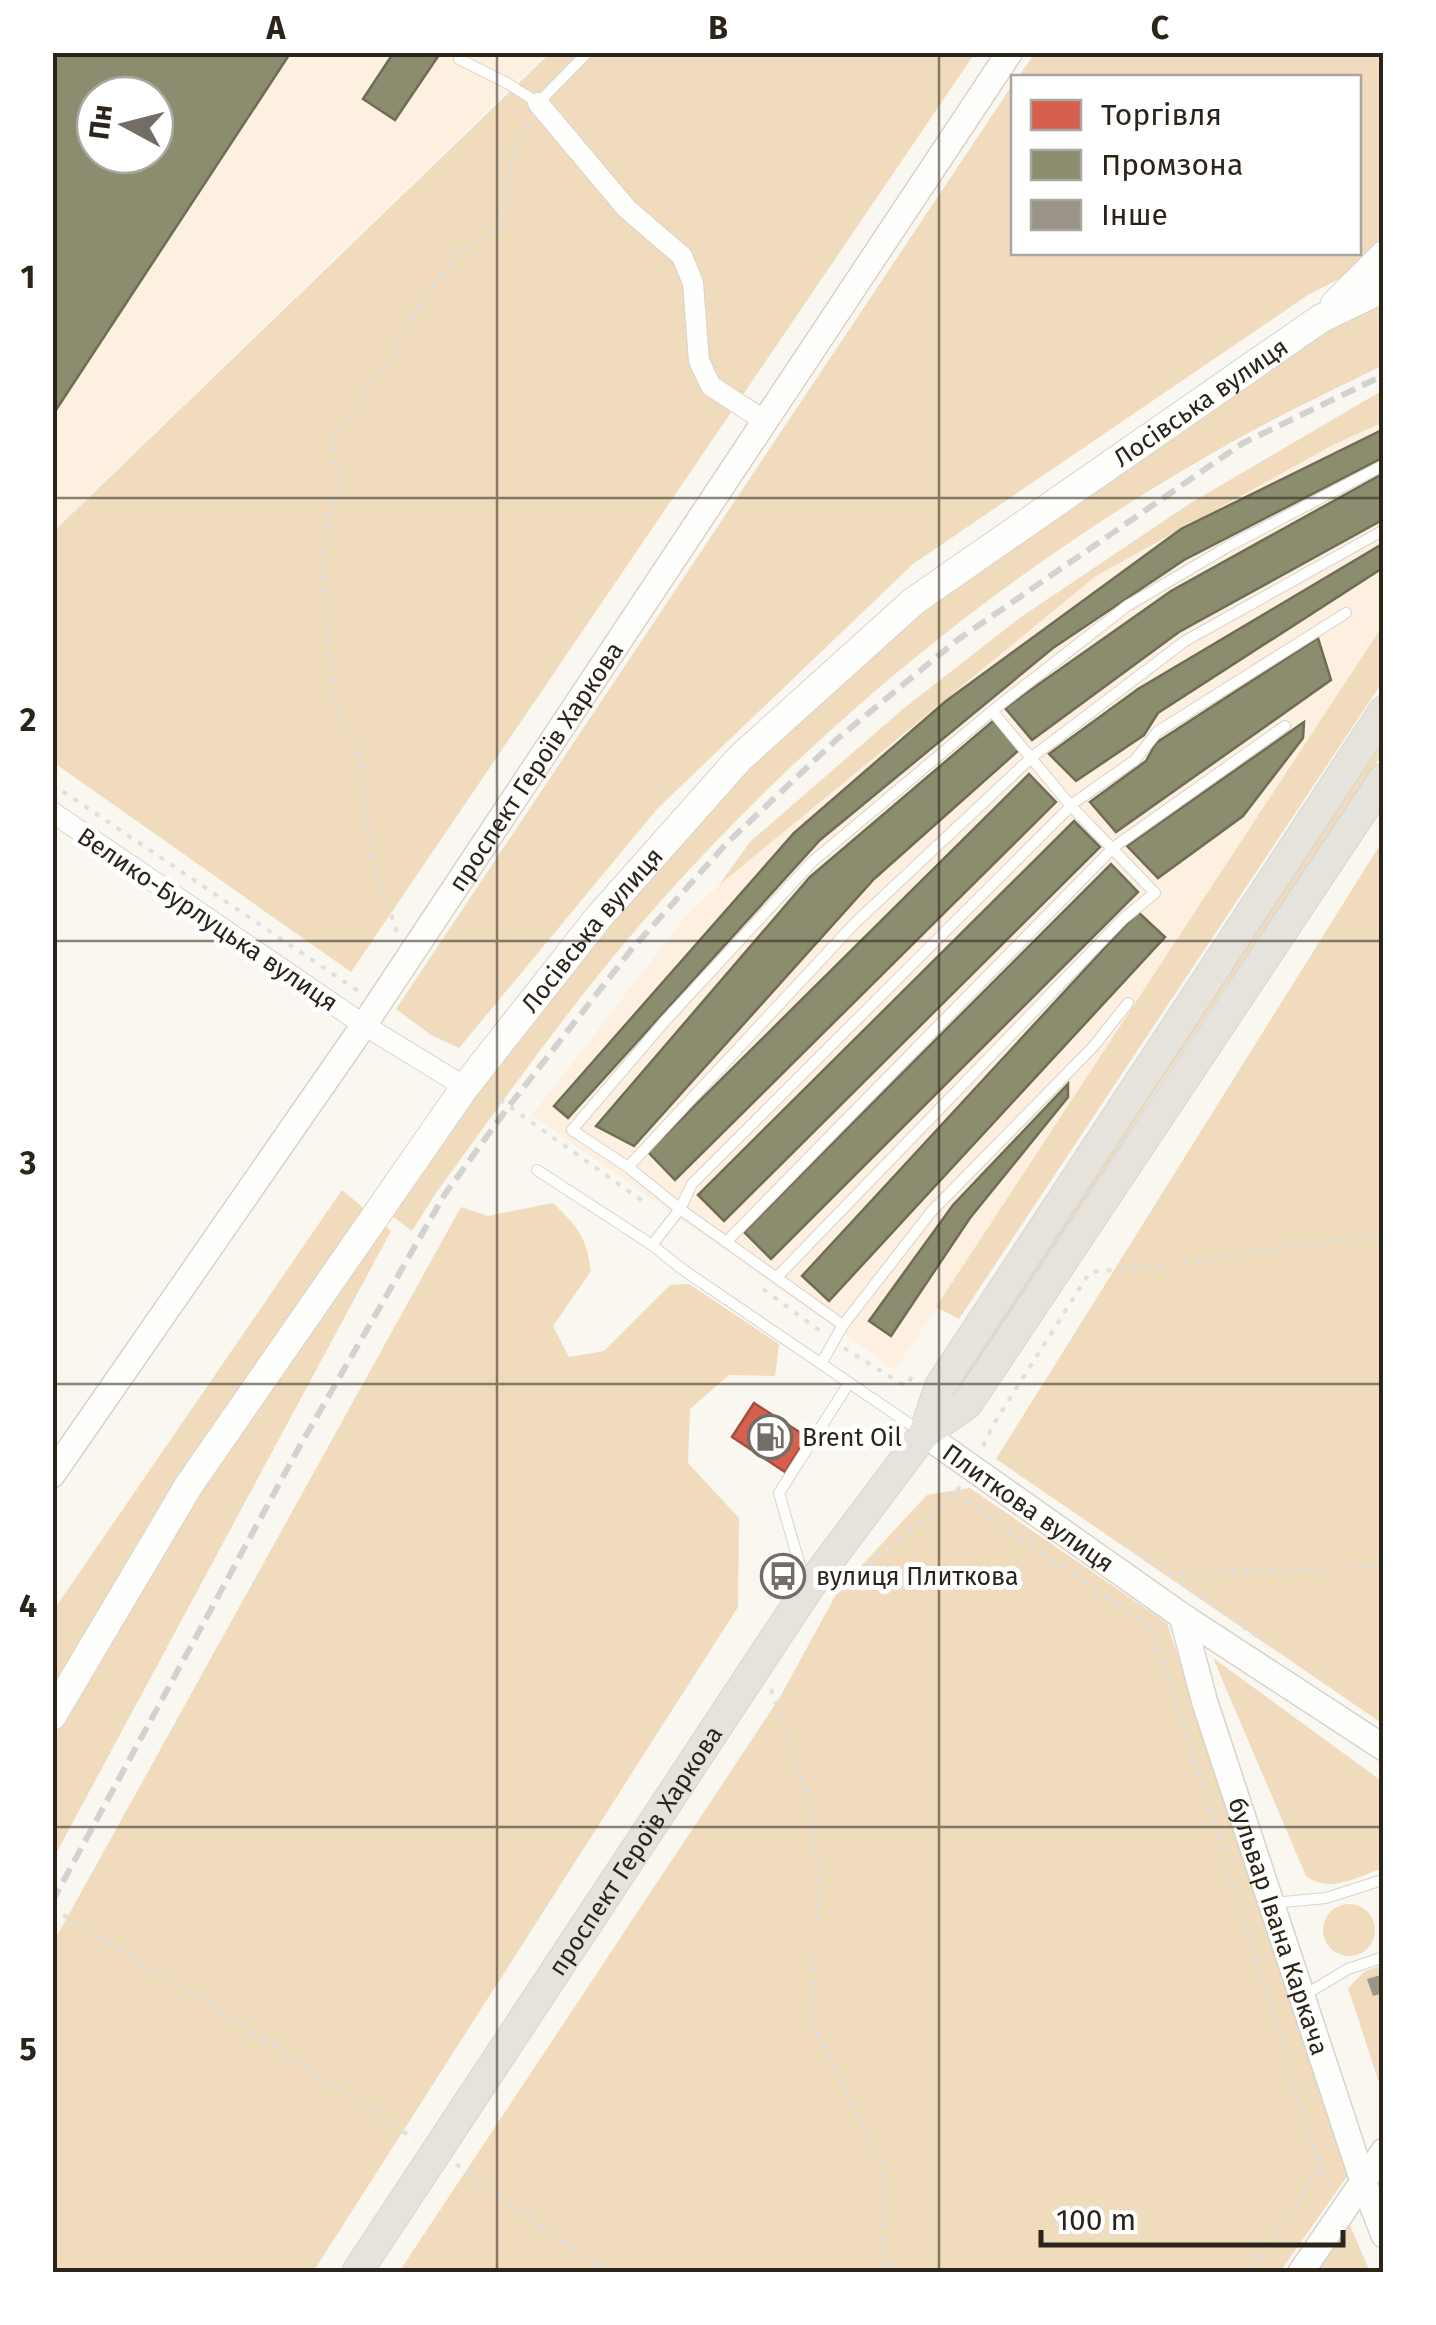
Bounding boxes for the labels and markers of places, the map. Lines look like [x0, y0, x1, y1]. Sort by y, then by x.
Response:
fuel station icon: Brent Oil [747, 1414, 793, 1460]
place label: Brent Oil [802, 1423, 902, 1453]
bus stop icon: вулиця Плиткова [760, 1553, 806, 1599]
place label: вулиця Плиткова [816, 1562, 1019, 1592]

